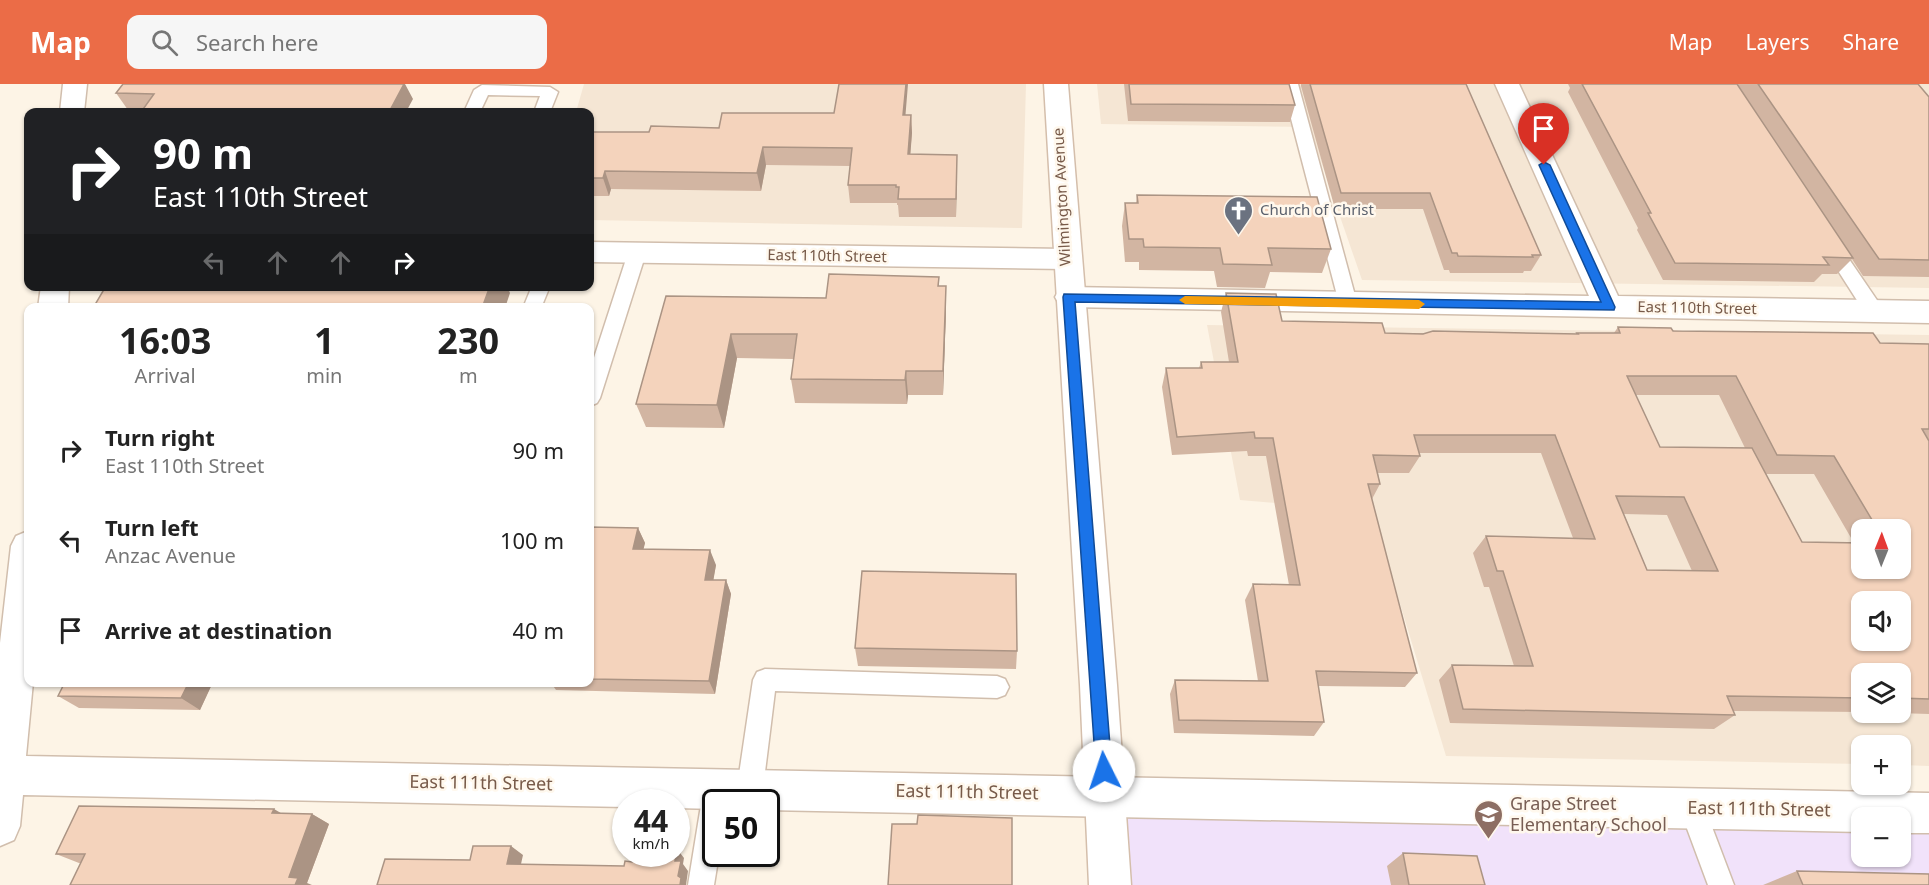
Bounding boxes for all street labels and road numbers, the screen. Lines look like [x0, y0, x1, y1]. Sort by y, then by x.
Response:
street label: Wilmington Avenue [1047, 127, 1075, 267]
street label: East 110th Street [767, 244, 887, 266]
street label: East 110th Street [1637, 296, 1757, 318]
street label: East 111th Street [409, 769, 553, 795]
street label: East 111th Street [895, 778, 1039, 804]
street label: East 111th Street [1687, 795, 1831, 821]

